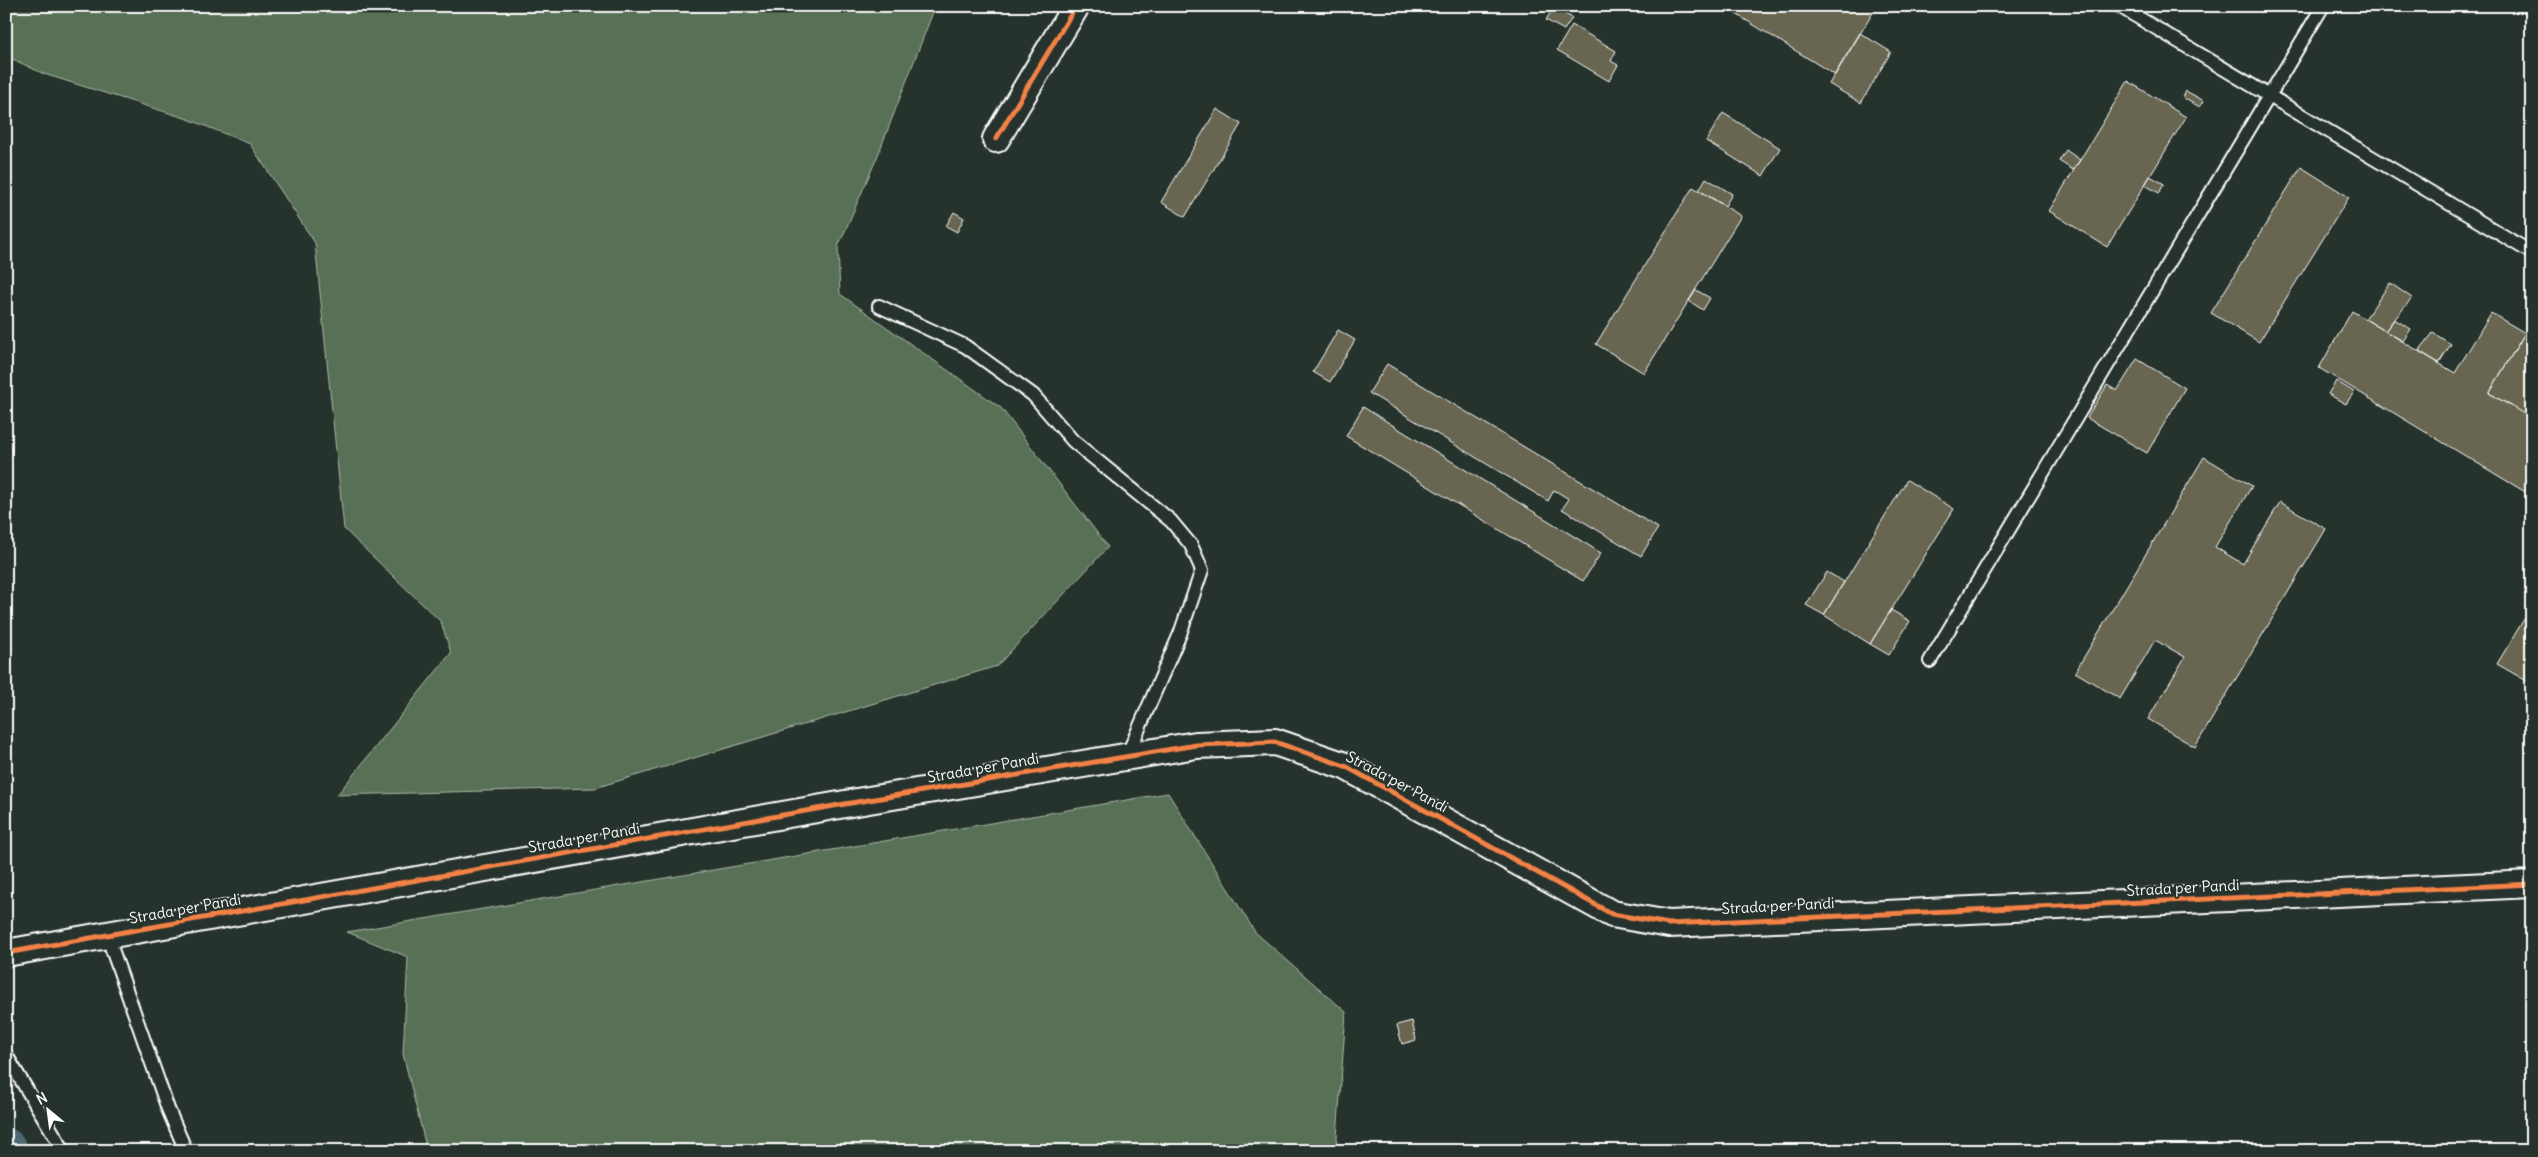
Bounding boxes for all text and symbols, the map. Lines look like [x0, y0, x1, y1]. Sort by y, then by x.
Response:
street label: Strada per Pandi [1343, 747, 1452, 816]
street label: Strada per Pandi [926, 748, 1040, 787]
street label: Strada per Pandi [527, 818, 641, 857]
street label: Strada per Pandi [2126, 875, 2240, 900]
street label: Strada per Pandi [128, 889, 242, 928]
street label: Strada per Pandi [1721, 893, 1835, 918]
north arrow [22, 1084, 72, 1134]
text: N [33, 1088, 50, 1109]

